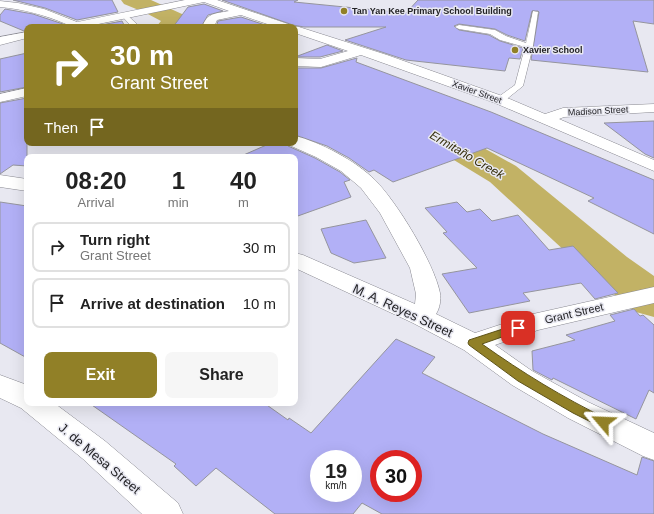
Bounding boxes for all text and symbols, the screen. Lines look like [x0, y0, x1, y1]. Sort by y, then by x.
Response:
marker: Tan Yan Kee Primary School Building [339, 6, 349, 16]
place label: Tan Yan Kee Primary School Building [352, 6, 512, 16]
icon: right [44, 40, 96, 92]
text: 30 m [110, 40, 174, 71]
marker: Xavier School [510, 45, 520, 55]
place label: Xavier School [523, 45, 583, 55]
text: Grant Street [110, 73, 208, 93]
street label: Xavier Street [451, 78, 504, 106]
street label: Madison Street [568, 104, 629, 118]
icon: arrive [86, 116, 108, 138]
text: Then [44, 119, 78, 136]
water label: Ermitaño Creek [427, 128, 507, 182]
text: 08:20 [65, 167, 127, 194]
text: 1 [172, 167, 185, 194]
text: 40 [230, 167, 257, 194]
text: Arrival [78, 195, 114, 210]
text: min [168, 195, 189, 210]
text: m [238, 195, 249, 210]
text: Turn right [80, 231, 150, 248]
icon: right [46, 236, 68, 258]
text: 30 m [243, 239, 276, 256]
text: Grant Street [80, 248, 151, 263]
street label: M. A. Reyes Street [351, 281, 455, 340]
icon: arrive [46, 292, 68, 314]
text: Arrive at destination [80, 295, 225, 312]
text: 10 m [243, 295, 276, 312]
street label: Grant Street [543, 300, 605, 326]
pin [501, 311, 535, 345]
icon: arrive [507, 317, 529, 339]
button: Exit [44, 352, 157, 398]
button: Share [165, 352, 278, 398]
position arrow [582, 401, 624, 443]
street label: J. de Mesa Street [56, 420, 144, 497]
speed limit sign: 30 [370, 450, 422, 502]
text: 19 [325, 460, 347, 482]
text: km/h [325, 480, 347, 491]

